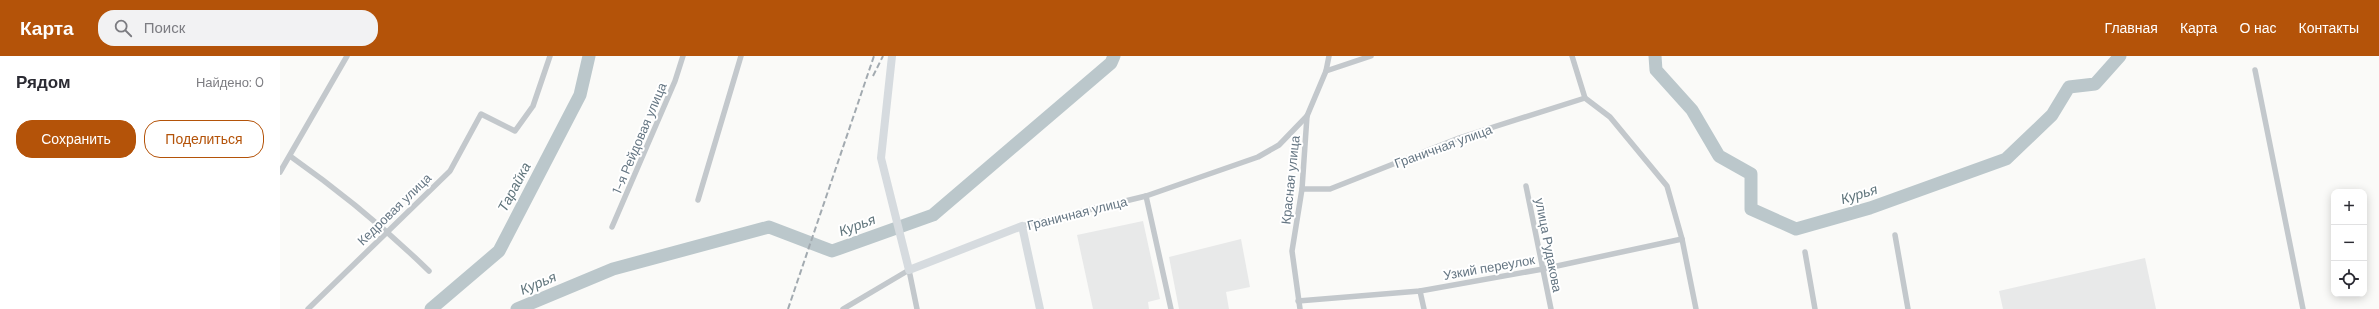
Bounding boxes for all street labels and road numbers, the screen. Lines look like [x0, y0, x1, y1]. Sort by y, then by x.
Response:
street label: 1-я Рейдовая улица [608, 79, 671, 196]
street label: Граничная улица [1392, 121, 1495, 172]
street label: Красная улица [1277, 134, 1304, 225]
street label: Кедровая улица [354, 169, 436, 249]
street label: Граничная улица [1025, 193, 1130, 234]
street label: улица Рудакова [1531, 196, 1566, 294]
street label: Узкий переулок [1442, 251, 1536, 284]

